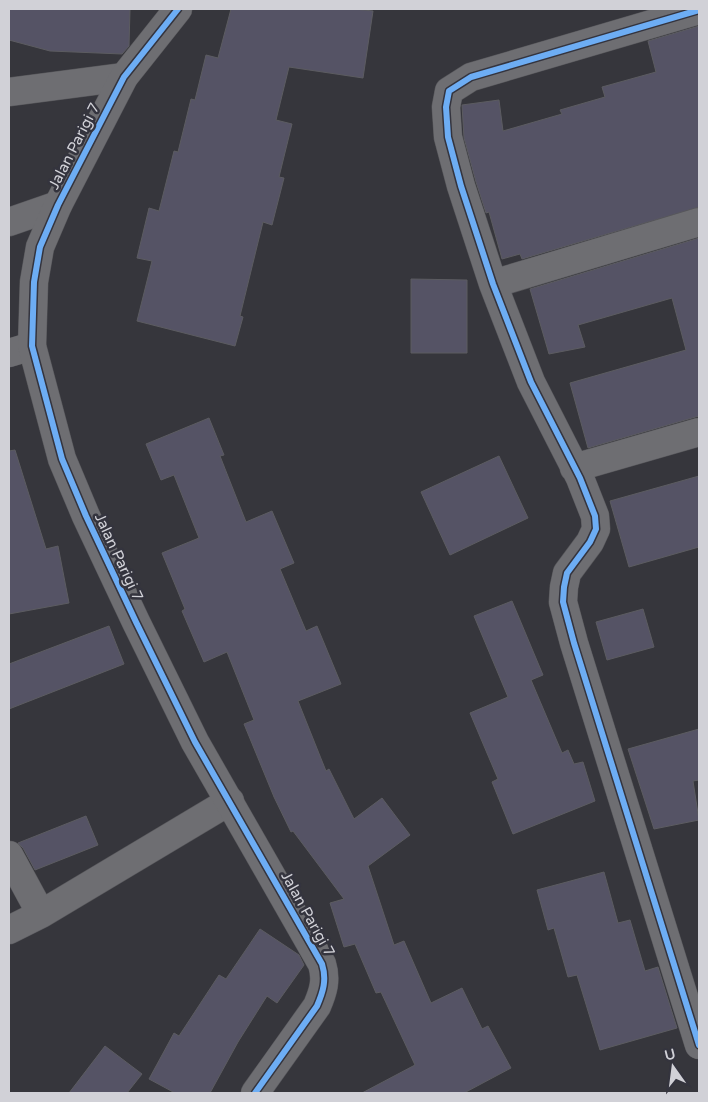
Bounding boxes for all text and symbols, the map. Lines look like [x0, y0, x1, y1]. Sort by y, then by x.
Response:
street label: Jalan Parigi 7 [44, 100, 104, 192]
street label: Jalan Parigi 7 [91, 510, 147, 604]
street label: Jalan Parigi 7 [277, 868, 339, 960]
north arrow [648, 1042, 698, 1092]
text: U [663, 1045, 677, 1064]

